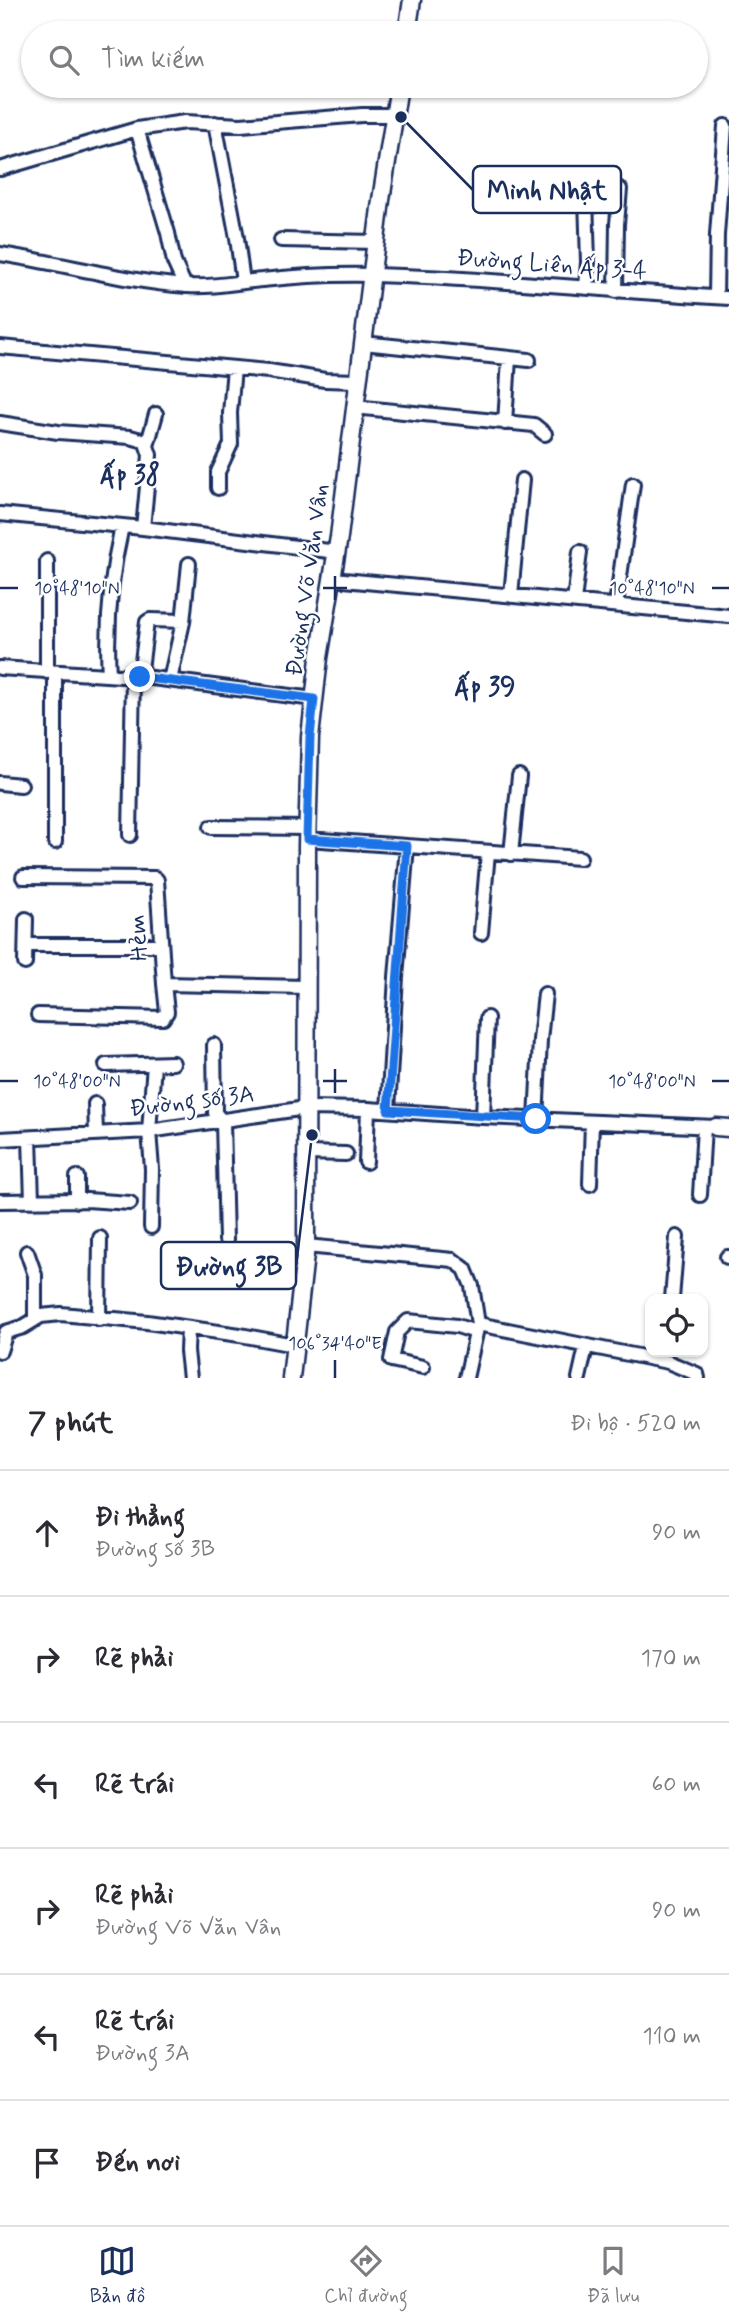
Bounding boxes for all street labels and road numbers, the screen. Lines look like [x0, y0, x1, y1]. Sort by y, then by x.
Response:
street label: Đường Liên Ấp 3-4 [456, 243, 648, 290]
street label: Đường Võ Văn Vân [279, 482, 340, 679]
street label: Hẻm [122, 914, 156, 962]
street label: Đường số 3A [128, 1079, 257, 1128]

